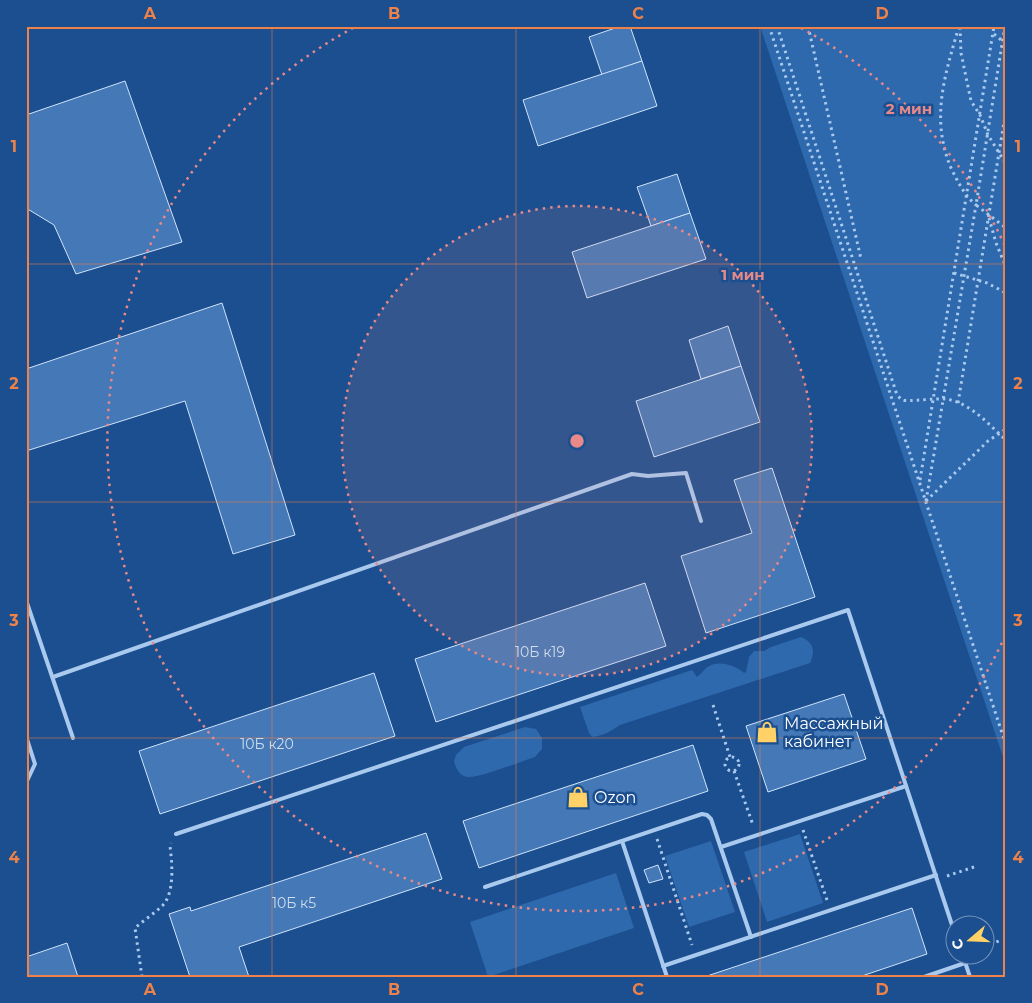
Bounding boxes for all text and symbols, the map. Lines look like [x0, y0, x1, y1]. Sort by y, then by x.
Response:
text: A [143, 4, 157, 23]
text: B [388, 4, 400, 23]
text: C [632, 4, 644, 23]
text: D [875, 4, 889, 23]
text: 2 мин [886, 99, 932, 118]
text: 1 [11, 137, 17, 156]
text: 1 [1015, 137, 1021, 156]
text: 1 мин [721, 265, 765, 284]
text: 2 [9, 374, 19, 393]
text: 2 [1013, 374, 1023, 393]
centre of rings [568, 432, 586, 450]
text: 3 [8, 611, 19, 630]
text: 3 [1012, 611, 1023, 630]
house number: 10Б к19 [515, 643, 565, 661]
place label: Массажный кабинет [784, 714, 884, 751]
shop icon: Массажный кабинет [754, 719, 780, 745]
house number: 10Б к20 [240, 735, 294, 753]
shop icon: Ozon [565, 784, 591, 810]
place label: Ozon [594, 788, 636, 807]
text: 4 [8, 848, 20, 867]
text: 4 [1012, 848, 1024, 867]
house number: 10Б к5 [272, 894, 316, 912]
north arrow [944, 916, 994, 966]
text: С [948, 936, 968, 952]
text: A [143, 980, 157, 999]
text: B [388, 980, 400, 999]
text: C [632, 980, 644, 999]
text: D [875, 980, 889, 999]

